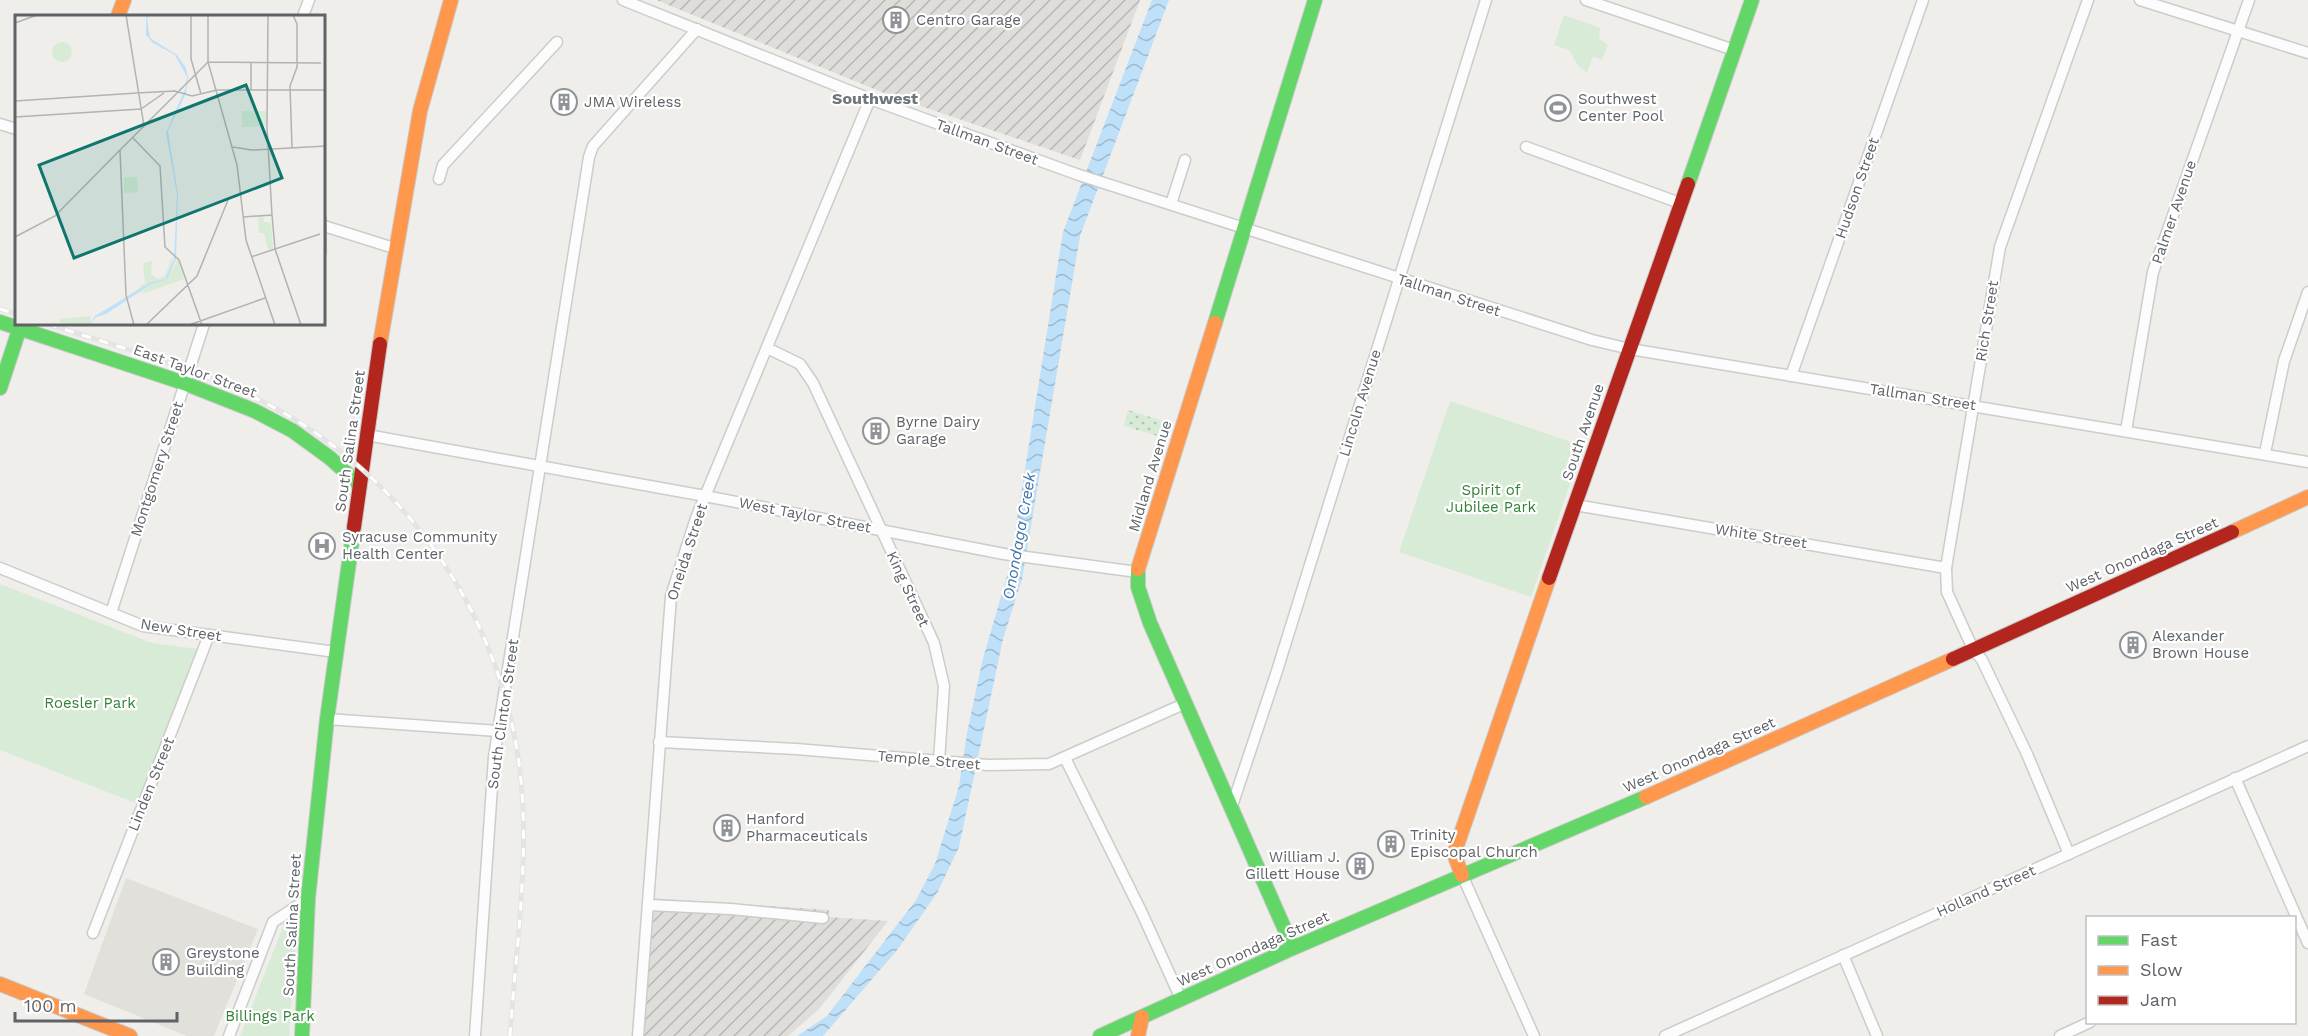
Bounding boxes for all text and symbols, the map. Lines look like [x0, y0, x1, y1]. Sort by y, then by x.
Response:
building icon: Centro Garage [881, 5, 911, 35]
place label: Centro Garage [916, 11, 1021, 29]
inset map [15, 15, 326, 326]
building icon: JMA Wireless [549, 87, 579, 117]
district label: Southwest [832, 89, 918, 108]
place label: Southwest Center Pool [1578, 90, 1664, 125]
place label: JMA Wireless [584, 93, 681, 111]
sports icon: Southwest Center Pool [1543, 93, 1573, 123]
street label: Tallman Street [933, 115, 1041, 169]
street label: Hudson Street [1831, 134, 1883, 241]
street label: Palmer Avenue [2148, 158, 2200, 266]
street label: Tallman Street [1395, 270, 1504, 320]
street label: Rich Street [1972, 278, 2002, 363]
street label: East Taylor Street [131, 340, 260, 402]
street label: Lincoln Avenue [1335, 347, 1385, 459]
street label: South Salina Street [331, 368, 369, 513]
street label: Tallman Street [1868, 380, 1978, 414]
street label: South Avenue [1558, 381, 1608, 483]
street label: Montgomery Street [127, 399, 188, 539]
place label: Byrne Dairy Garage [896, 413, 980, 448]
building icon: Byrne Dairy Garage [861, 416, 891, 446]
street label: Midland Avenue [1125, 418, 1175, 534]
water label: Onondaga Creek [998, 470, 1040, 601]
park label: Spirit of Jubilee Park [1446, 481, 1537, 516]
street label: West Taylor Street [737, 493, 873, 537]
street label: Oneida Street [663, 501, 711, 603]
street label: West Onondaga Street [2063, 513, 2222, 597]
street label: White Street [1714, 520, 1809, 552]
place label: Syracuse Community Health Center [342, 528, 497, 563]
hospital icon: Syracuse Community Health Center [307, 531, 337, 561]
street label: King Street [883, 548, 934, 630]
street label: New Street [139, 615, 224, 645]
place label: Alexander Brown House [2152, 627, 2249, 662]
building icon: Alexander Brown House [2118, 630, 2148, 660]
street label: South Clinton Street [484, 637, 523, 790]
park label: Roesler Park [44, 694, 136, 712]
street label: West Onondaga Street [1620, 713, 1779, 797]
street label: Linden Street [124, 734, 178, 834]
street label: Temple Street [877, 747, 982, 774]
place label: Hanford Pharmaceuticals [746, 810, 868, 845]
building icon: Hanford Pharmaceuticals [712, 813, 742, 843]
place label: Trinity Episcopal Church [1410, 826, 1538, 861]
building icon: Trinity Episcopal Church [1376, 829, 1406, 859]
place label: William J. Gillett House [1245, 848, 1340, 883]
building icon: William J. Gillett House [1345, 851, 1375, 881]
street label: South Salina Street [279, 853, 305, 997]
street label: Holland Street [1934, 861, 2039, 921]
street label: West Onondaga Street [1174, 907, 1333, 991]
legend [2086, 916, 2296, 1024]
text: Fast [2140, 929, 2178, 950]
place label: Greystone Building [186, 944, 260, 979]
building icon: Greystone Building [151, 947, 181, 977]
text: Slow [2140, 959, 2183, 980]
scale bar [15, 985, 177, 1023]
text: Jam [2140, 989, 2177, 1010]
text: 100 m [24, 995, 77, 1016]
park label: Billings Park [225, 1007, 315, 1025]

